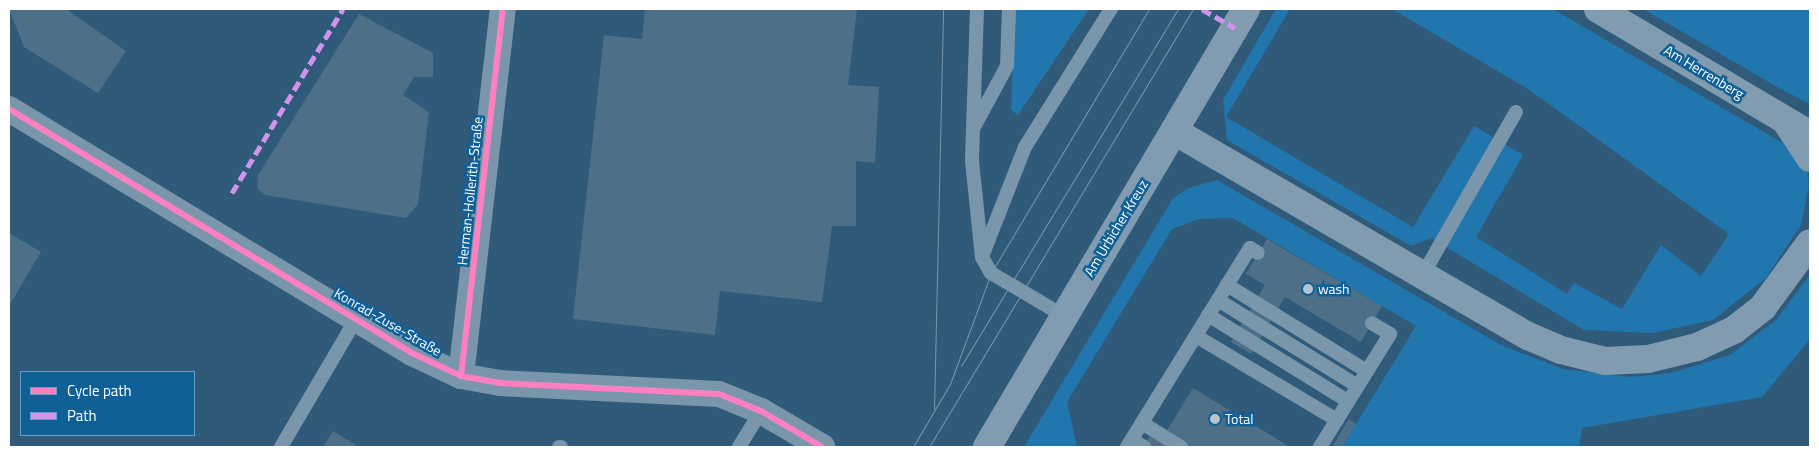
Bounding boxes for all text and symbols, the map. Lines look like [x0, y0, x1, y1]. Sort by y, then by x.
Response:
street label: Am Herrenberg [1661, 42, 1747, 102]
street label: Herman-Hollerith-Straße [454, 116, 486, 266]
street label: Am Urbicher Kreuz [1081, 177, 1151, 279]
place label: wash [1318, 281, 1350, 297]
marker: wash [1302, 283, 1314, 295]
street label: Konrad-Zuse-Straße [331, 284, 445, 360]
legend [20, 371, 195, 436]
text: Cycle path [67, 379, 132, 402]
text: Path [67, 404, 97, 427]
place label: Total [1225, 411, 1254, 427]
marker: Total [1209, 413, 1221, 425]

